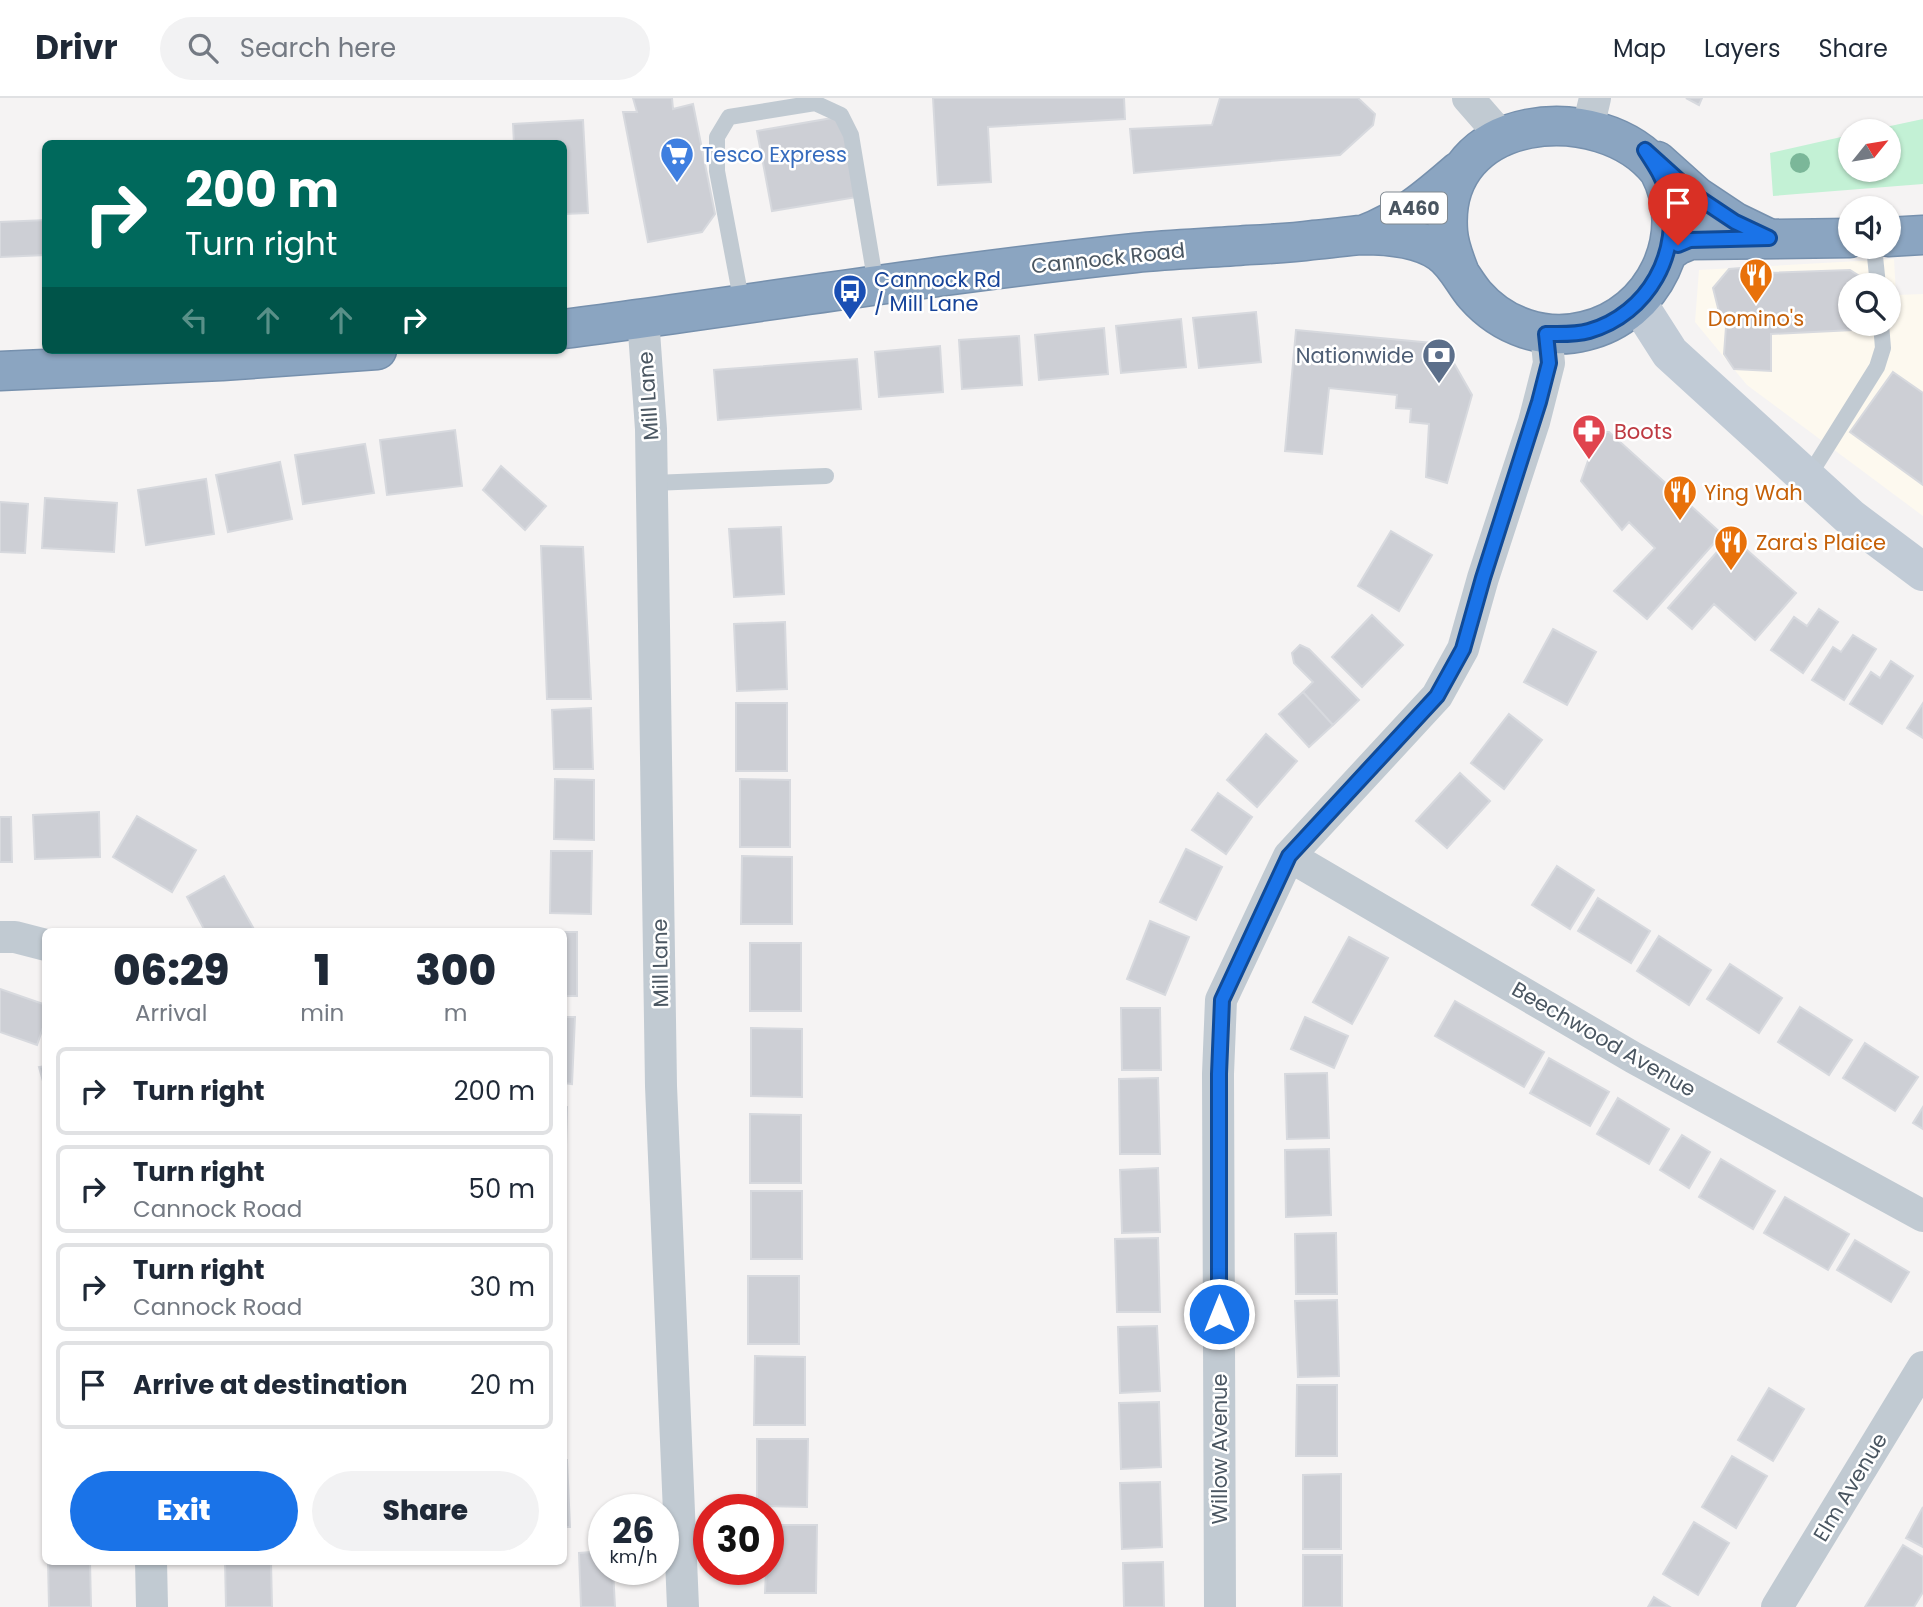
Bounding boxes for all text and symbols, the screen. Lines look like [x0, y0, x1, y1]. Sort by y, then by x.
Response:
search box [160, 17, 650, 80]
text: Drivr [35, 24, 118, 71]
icon: search [184, 29, 222, 67]
text: Search here [240, 30, 396, 66]
text: Map [1613, 32, 1666, 65]
text: Layers [1704, 32, 1780, 65]
text: Share [1818, 32, 1888, 65]
north arrow [1838, 119, 1900, 182]
map controls [1838, 119, 1901, 336]
supermarket icon: Tesco Express [658, 135, 696, 184]
place label: Tesco Express [702, 140, 847, 169]
text: 200 m [185, 156, 339, 224]
icon: right [70, 168, 161, 259]
pin [1648, 173, 1708, 245]
icon: arrive [1659, 184, 1697, 222]
road number: A460 [1381, 192, 1447, 223]
button: sound [1838, 196, 1901, 259]
text: Turn right [185, 221, 337, 266]
street label: Cannock Road [1030, 236, 1186, 280]
restaurant icon: Domino's [1737, 256, 1775, 305]
place label: Cannock Rd / Mill Lane [874, 265, 1001, 318]
bus stop icon: Cannock Rd / Mill Lane [831, 272, 869, 321]
button: search [1838, 273, 1901, 336]
icon: left [176, 301, 214, 339]
icon: ahead [249, 301, 287, 339]
icon: ahead [322, 301, 360, 339]
icon: right [395, 301, 433, 339]
place label: Domino's [1708, 304, 1804, 333]
bank icon: Nationwide [1420, 336, 1458, 385]
place label: Nationwide [1296, 341, 1414, 370]
street label: Mill Lane [630, 351, 666, 441]
pharmacy icon: Boots [1570, 412, 1608, 461]
place label: Boots [1614, 417, 1672, 446]
restaurant icon: Ying Wah [1661, 473, 1699, 522]
place label: Ying Wah [1704, 478, 1803, 507]
restaurant icon: Zara's Plaice [1712, 523, 1750, 572]
place label: Zara's Plaice [1756, 528, 1886, 557]
street label: Mill Lane [645, 918, 675, 1008]
text: 06:29 [113, 941, 229, 1000]
text: 1 [314, 941, 330, 1000]
text: 300 [415, 941, 496, 1000]
street label: Beechwood Avenue [1507, 974, 1701, 1104]
text: Arrival [135, 997, 207, 1029]
text: min [300, 997, 344, 1029]
text: m [444, 997, 467, 1029]
icon: right [74, 1072, 112, 1110]
text: Turn right [133, 1073, 265, 1109]
text: 200 m [454, 1073, 535, 1109]
text: Turn right [133, 1154, 265, 1190]
icon: right [74, 1170, 112, 1208]
text: 50 m [469, 1171, 535, 1207]
text: Cannock Road [133, 1193, 302, 1225]
text: Turn right [133, 1252, 265, 1288]
icon: right [74, 1268, 112, 1306]
text: 30 m [470, 1269, 535, 1305]
position arrow [1182, 1277, 1256, 1351]
text: Cannock Road [133, 1291, 302, 1323]
icon: arrive [74, 1366, 112, 1404]
text: Arrive at destination [133, 1367, 408, 1403]
text: 20 m [470, 1367, 535, 1403]
street label: Willow Avenue [1205, 1373, 1234, 1525]
street label: Elm Avenue [1806, 1427, 1894, 1547]
button: Exit [70, 1471, 298, 1551]
button: Share [312, 1471, 539, 1551]
speed limit sign: 30 [693, 1494, 784, 1585]
text: 26 [612, 1506, 655, 1555]
text: km/h [610, 1544, 657, 1569]

